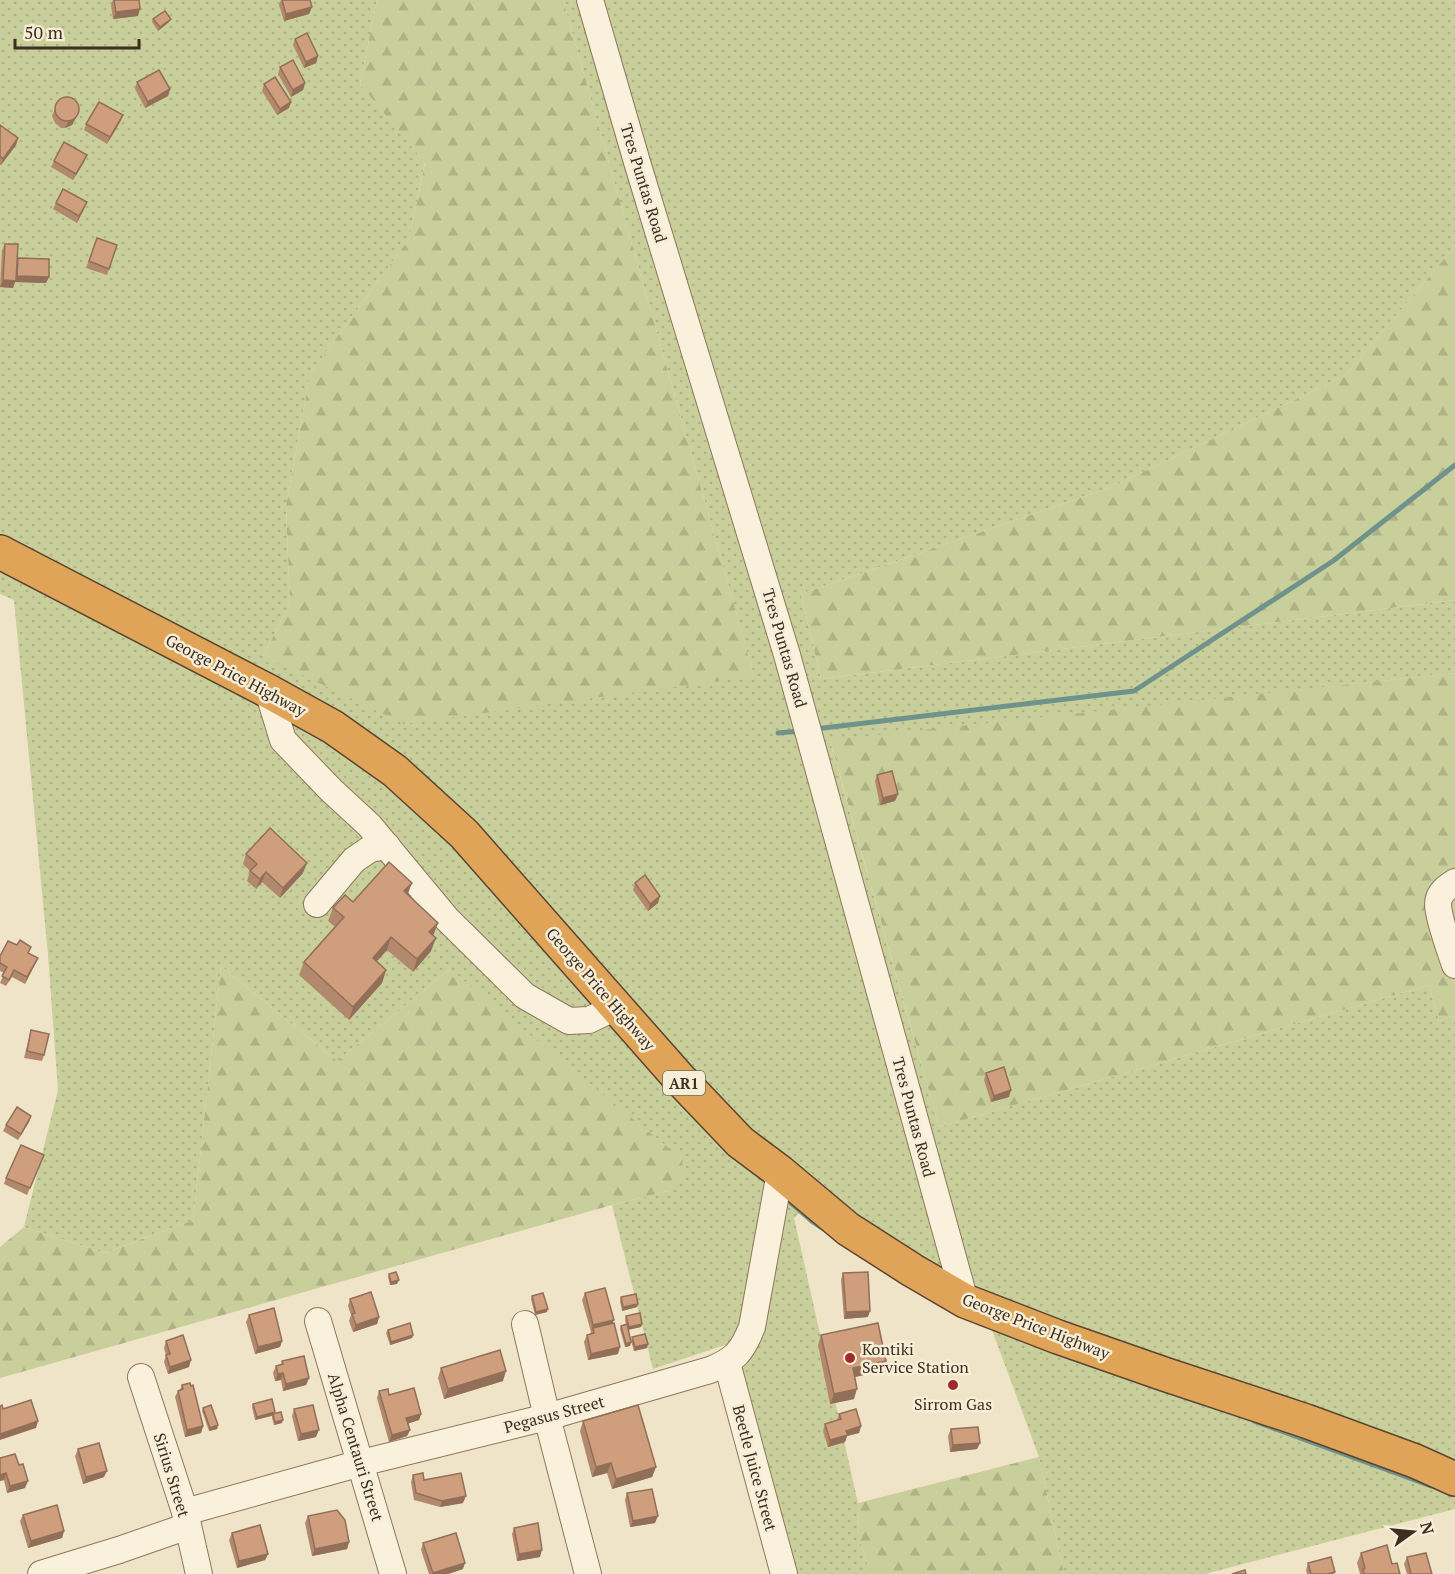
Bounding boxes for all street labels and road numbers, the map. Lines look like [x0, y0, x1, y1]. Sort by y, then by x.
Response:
street label: Tres Puntas Road [615, 121, 673, 245]
street label: Tres Puntas Road [757, 586, 813, 710]
street label: George Price Highway [162, 629, 311, 722]
street label: George Price Highway [541, 923, 661, 1056]
street label: Tres Puntas Road [887, 1055, 941, 1179]
road number: AR1 [663, 1071, 705, 1095]
street label: George Price Highway [959, 1288, 1114, 1365]
street label: Alpha Centauri Street [323, 1370, 389, 1524]
street label: Pegasus Street [501, 1390, 607, 1438]
street label: Beetle Juice Street [728, 1402, 782, 1534]
street label: Sirius Street [149, 1430, 195, 1520]

